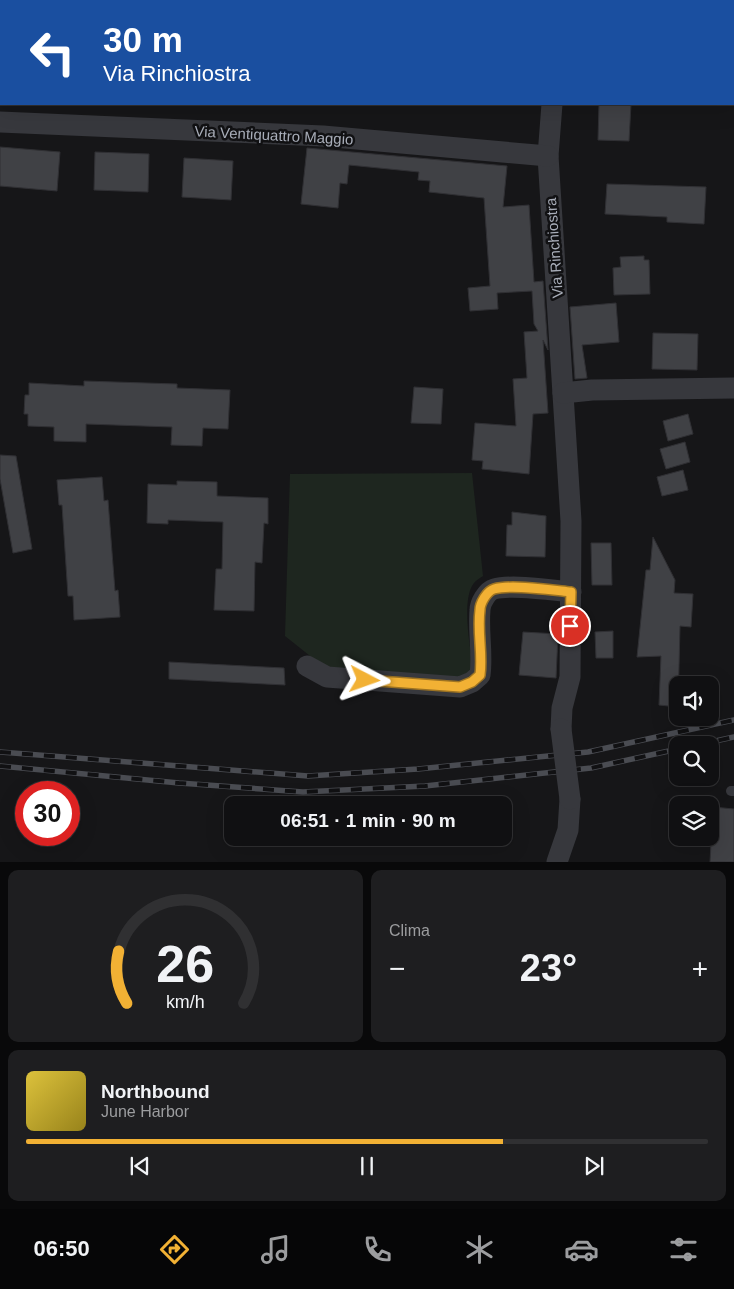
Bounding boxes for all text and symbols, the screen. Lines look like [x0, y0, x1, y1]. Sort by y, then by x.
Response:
icon: left [20, 20, 85, 85]
text: 30 m [103, 20, 183, 59]
text: Via Rinchiostra [103, 61, 251, 86]
street label: Via Ventiquattro Maggio [194, 122, 354, 148]
street label: Via Rinchiostra [542, 197, 566, 299]
pin [549, 605, 591, 647]
icon: arrive [556, 612, 584, 640]
position arrow [338, 653, 390, 705]
map controls [669, 676, 719, 846]
button: sound [669, 676, 719, 726]
button: search [669, 736, 719, 786]
speed limit sign: 30 [15, 781, 80, 846]
button: layers [669, 796, 719, 846]
text: 06:51 · 1 min · 90 m [280, 810, 456, 831]
text: Clima [389, 922, 430, 939]
text: 26 [157, 935, 214, 993]
text: 23° [520, 947, 577, 989]
text: − [389, 953, 405, 984]
text: + [692, 953, 708, 984]
text: km/h [166, 992, 205, 1012]
text: Northbound [101, 1081, 210, 1102]
text: June Harbor [101, 1103, 189, 1120]
icon: previous [126, 1152, 154, 1180]
icon: pause [353, 1152, 381, 1180]
icon: next [580, 1152, 608, 1180]
icon: directions [157, 1232, 192, 1267]
icon: music [258, 1232, 293, 1267]
icon: phone [360, 1232, 395, 1267]
icon: climate [462, 1232, 497, 1267]
icon: car [564, 1232, 599, 1267]
icon: filters [666, 1232, 701, 1267]
text: 06:50 [33, 1236, 90, 1261]

